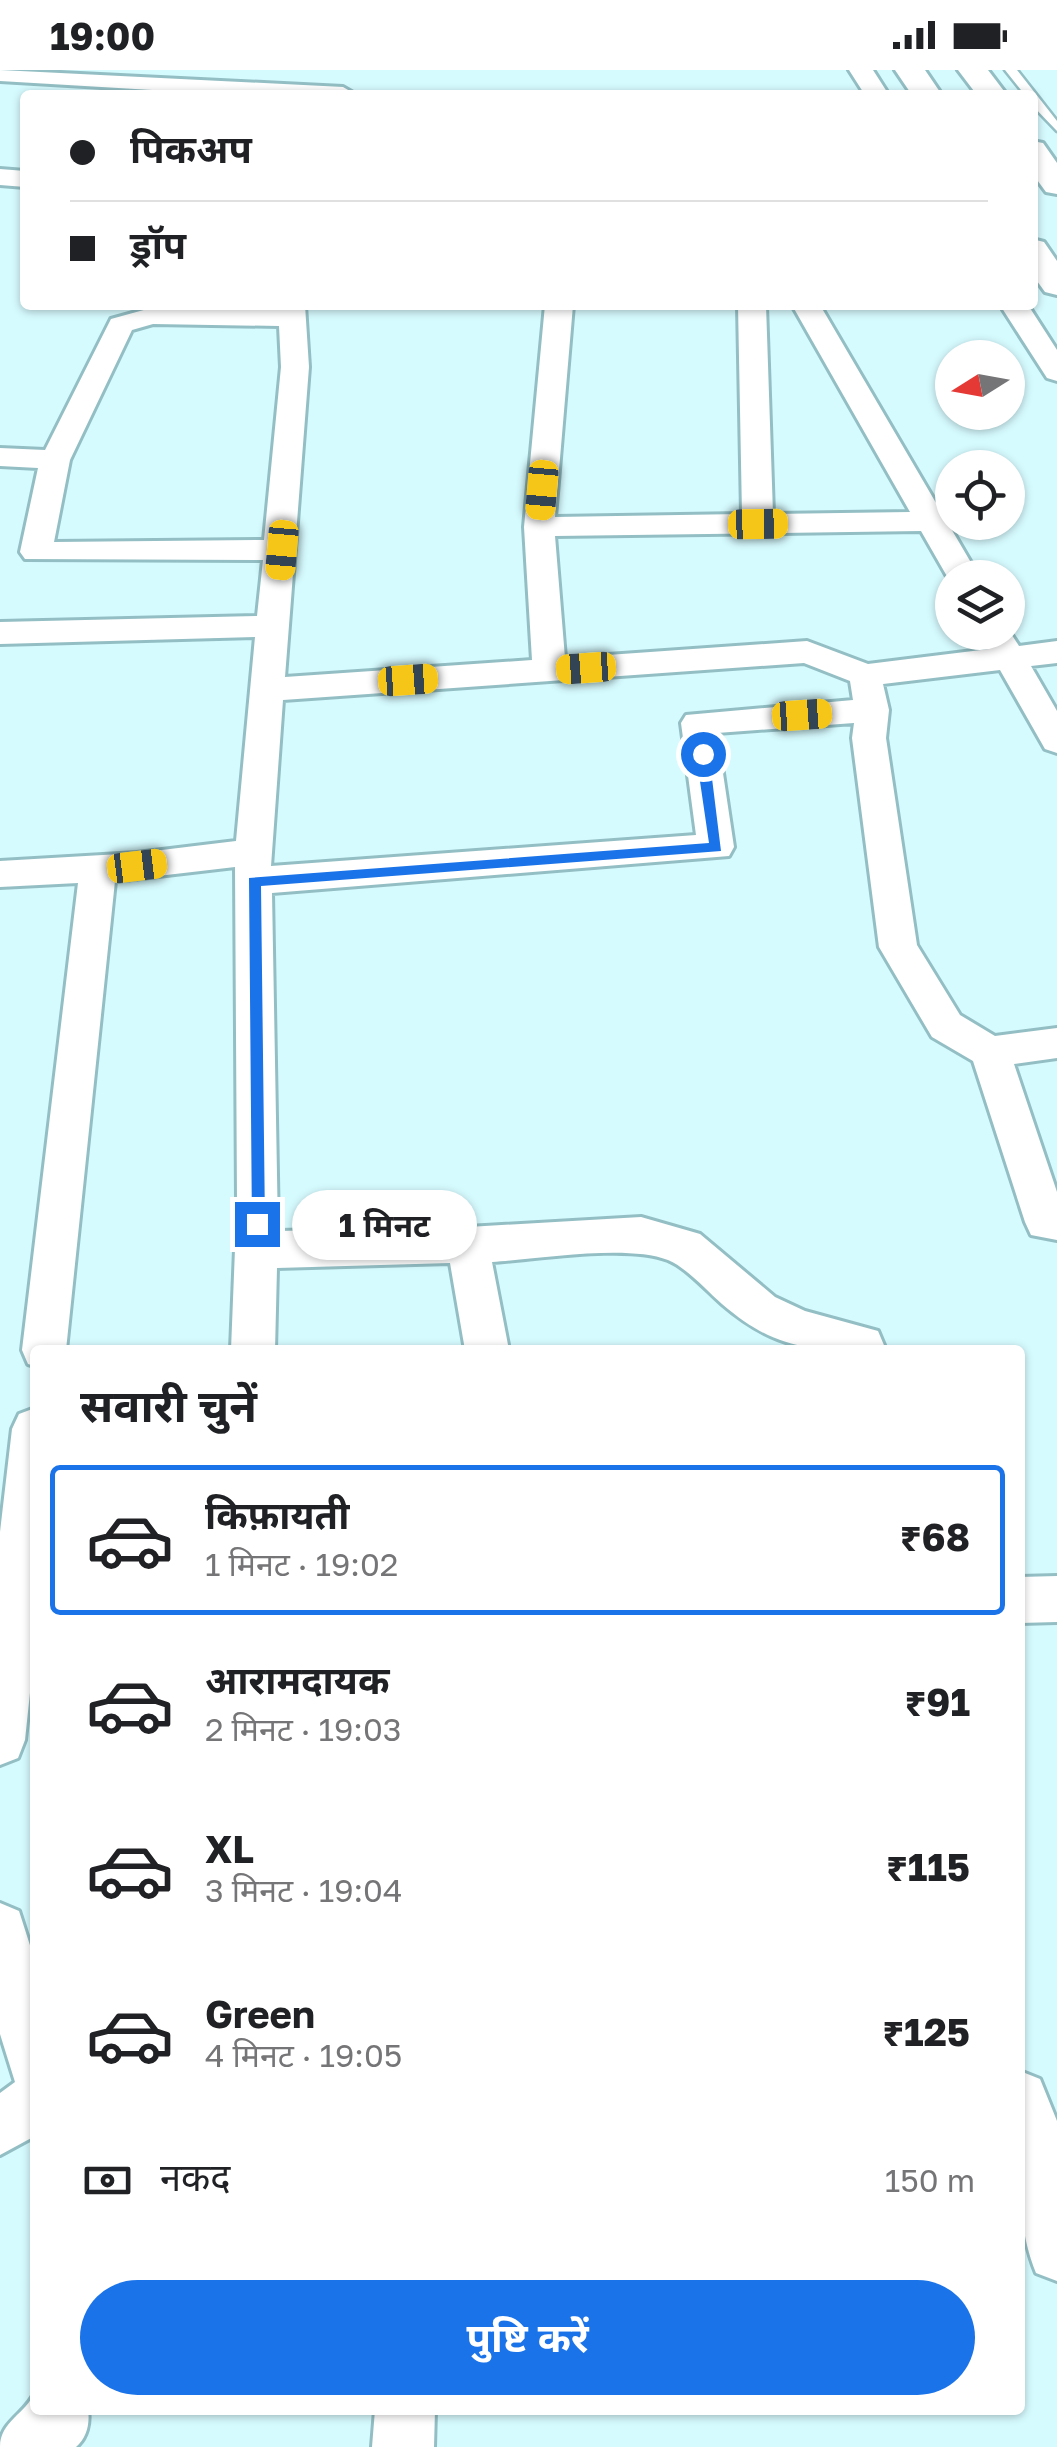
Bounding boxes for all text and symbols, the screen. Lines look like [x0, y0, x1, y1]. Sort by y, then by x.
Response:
text: 19:00 [50, 13, 155, 58]
text: पिकअप [130, 126, 252, 171]
text: ड्रॉप [130, 222, 186, 267]
north arrow [935, 340, 1025, 430]
map controls [935, 340, 1025, 650]
button: locate [935, 450, 1025, 540]
car [524, 459, 560, 521]
car [728, 508, 788, 540]
car [264, 519, 300, 581]
button: layers [935, 560, 1025, 650]
car [555, 651, 617, 685]
car [377, 663, 439, 697]
car [771, 698, 833, 732]
route start [681, 732, 726, 777]
car [105, 847, 169, 885]
callout: 1 मिनट [292, 1189, 477, 1259]
route end [235, 1202, 280, 1247]
text: 1 मिनट [339, 1206, 430, 1244]
text: सवारी चुनें [80, 1378, 257, 1432]
text: किफ़ायती [205, 1492, 349, 1537]
icon: car [85, 1495, 175, 1585]
text: ₹68 [900, 1514, 970, 1559]
text: 1 मिनट · 19:02 [205, 1545, 398, 1583]
text: आरामदायक [205, 1657, 389, 1702]
icon: car [85, 1660, 175, 1750]
text: ₹91 [905, 1679, 970, 1724]
text: 2 मिनट · 19:03 [205, 1710, 402, 1748]
icon: car [85, 1825, 175, 1915]
text: XL [205, 1826, 254, 1871]
text: ₹115 [886, 1844, 970, 1889]
text: 3 मिनट · 19:04 [205, 1871, 402, 1909]
icon: car [85, 1990, 175, 2080]
text: Green [205, 1991, 315, 2036]
text: ₹125 [882, 2009, 970, 2054]
text: 4 मिनट · 19:05 [205, 2036, 402, 2074]
icon: cash [80, 2153, 135, 2208]
text: नकद [160, 2154, 230, 2199]
text: 150 m [885, 2161, 975, 2199]
button: पुष्टि करें [80, 2280, 975, 2395]

